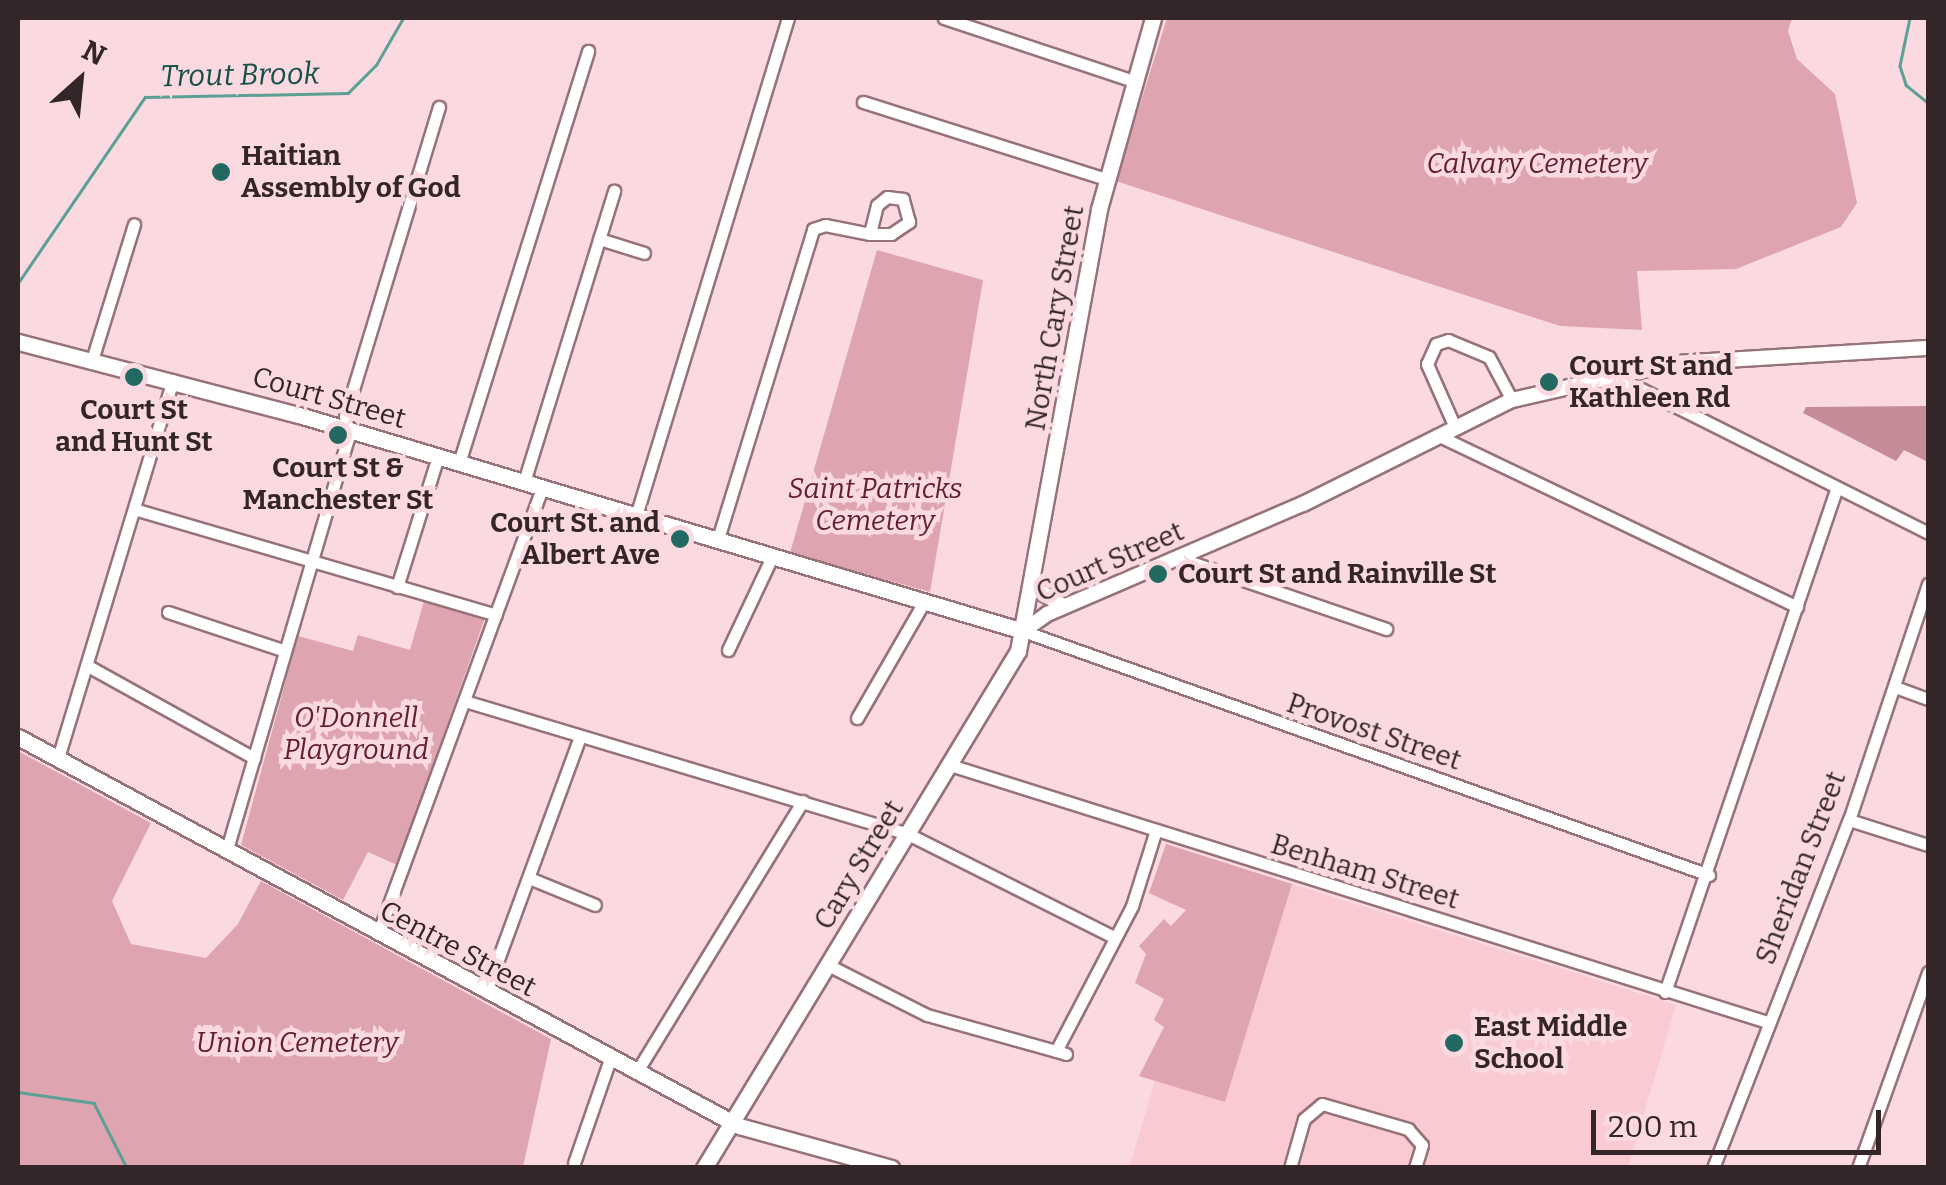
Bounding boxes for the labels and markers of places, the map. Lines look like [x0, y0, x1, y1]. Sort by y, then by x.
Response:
place label: Haitian Assembly of God [241, 139, 461, 205]
marker: Haitian Assembly of God [210, 161, 232, 183]
place label: Court St and Kathleen Rd [1569, 349, 1733, 415]
marker: Court St and Hunt St [123, 366, 145, 388]
marker: Court St and Kathleen Rd [1538, 371, 1560, 393]
place label: Court St and Hunt St [55, 393, 213, 459]
marker: Court St & Manchester St [327, 424, 349, 446]
place label: Court St & Manchester St [243, 451, 433, 517]
place label: Court St. and Albert Ave [490, 506, 660, 572]
marker: Court St. and Albert Ave [669, 528, 691, 550]
place label: Court St and Rainville St [1178, 557, 1497, 591]
marker: Court St and Rainville St [1147, 563, 1169, 585]
place label: East Middle School [1474, 1010, 1627, 1076]
marker: East Middle School [1443, 1032, 1465, 1054]

